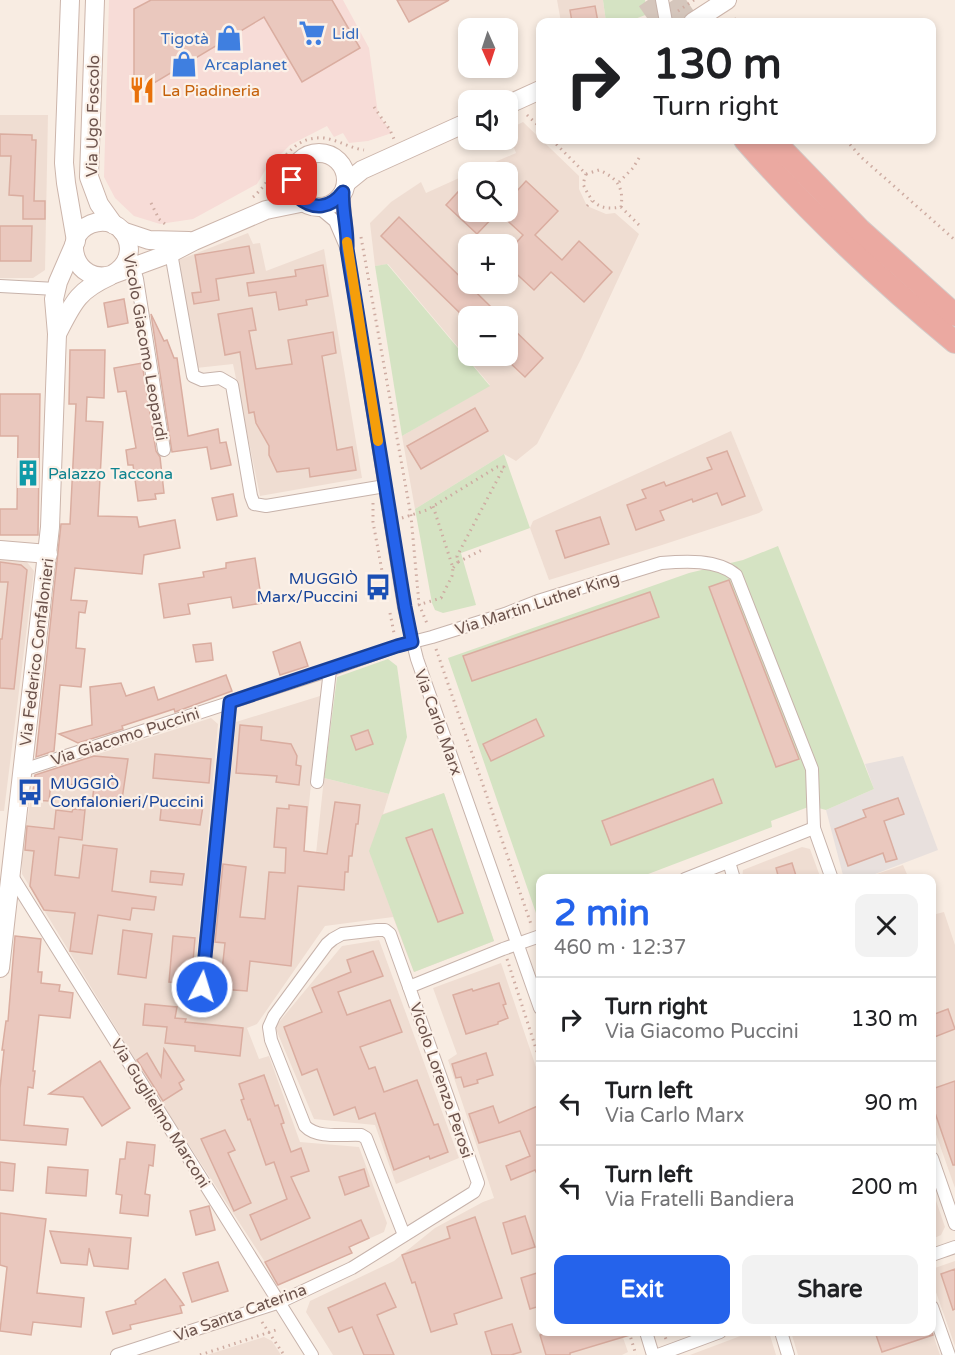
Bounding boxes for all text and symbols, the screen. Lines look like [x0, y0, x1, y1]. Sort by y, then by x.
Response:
supermarket icon: Lidl [297, 18, 327, 48]
north arrow [458, 18, 518, 78]
map controls [458, 18, 518, 366]
shop icon: Tigotà [214, 23, 244, 53]
place label: Lidl [332, 24, 359, 44]
place label: Tigotà [161, 29, 209, 49]
text: 130 m [653, 39, 782, 90]
icon: right [554, 42, 632, 120]
shop icon: Arcaplanet [169, 49, 199, 79]
street label: Via Ugo Foscolo [82, 55, 104, 177]
place label: Arcaplanet [204, 55, 287, 75]
restaurant icon: La Piadineria [127, 75, 157, 105]
place label: La Piadineria [162, 81, 260, 101]
button: sound [458, 90, 518, 150]
text: Turn right [653, 90, 779, 123]
pin [266, 154, 317, 205]
button: search [458, 162, 518, 222]
icon: arrive [275, 163, 308, 196]
button: + [458, 234, 518, 294]
street label: Vicolo Giacomo Leopardi [119, 252, 171, 442]
button: − [458, 306, 518, 366]
building icon: Palazzo Taccona [13, 458, 43, 488]
place label: Palazzo Taccona [48, 464, 173, 484]
street label: Via Federico Confalonieri [16, 557, 58, 747]
street label: Via Martin Luther King [453, 568, 622, 640]
place label: MUGGIÒ Marx/Puccini [257, 569, 358, 607]
bus stop icon: MUGGIÒ Marx/Puccini [363, 572, 393, 602]
street label: Via Carlo Marx [410, 667, 467, 778]
street label: Via Giacomo Puccini [48, 703, 202, 770]
place label: MUGGIÒ Confalonieri/Puccini [50, 774, 204, 812]
bus stop icon: MUGGIÒ Confalonieri/Puccini [15, 777, 45, 807]
text: 2 min [554, 892, 650, 935]
button: close [855, 894, 918, 957]
text: 460 m · 12:37 [554, 936, 686, 960]
position arrow [170, 955, 234, 1019]
text: Turn right [605, 994, 707, 1020]
street label: Vicolo Lorenzo Perosi [405, 1000, 477, 1161]
icon: right [554, 1003, 587, 1036]
text: 130 m [851, 1006, 918, 1032]
text: Via Giacomo Puccini [605, 1020, 799, 1044]
street label: Via Guglielmo Marconi [106, 1035, 214, 1192]
text: Turn left [605, 1078, 693, 1104]
icon: left [554, 1087, 587, 1120]
text: 90 m [864, 1090, 918, 1116]
text: Via Carlo Marx [605, 1104, 744, 1128]
text: Turn left [605, 1162, 693, 1188]
icon: left [554, 1171, 587, 1204]
text: 200 m [851, 1174, 918, 1200]
text: Via Fratelli Bandiera [605, 1188, 794, 1212]
button: Exit [554, 1255, 730, 1324]
button: Share [742, 1255, 918, 1324]
street label: Via Santa Caterina [171, 1280, 309, 1346]

